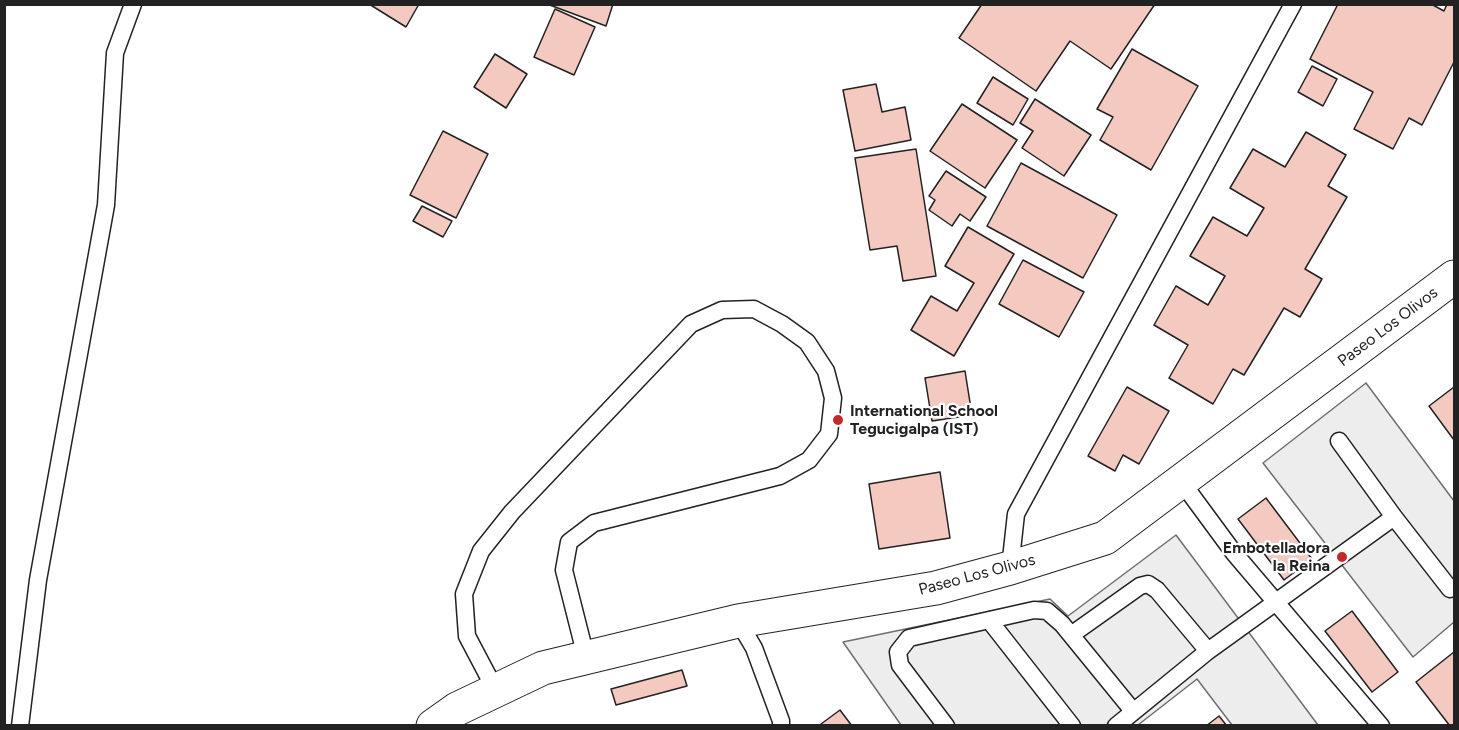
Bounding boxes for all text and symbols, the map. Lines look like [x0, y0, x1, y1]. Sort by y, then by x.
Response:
street label: Paseo Los Olivos [1334, 283, 1442, 371]
place label: International School Tegucigalpa (IST) [850, 401, 998, 439]
marker: International School Tegucigalpa (IST) [831, 413, 845, 427]
place label: Embotelladora la Reina [1223, 538, 1330, 576]
street label: Paseo Los Olivos [916, 550, 1038, 600]
marker: Embotelladora la Reina [1335, 550, 1349, 564]

